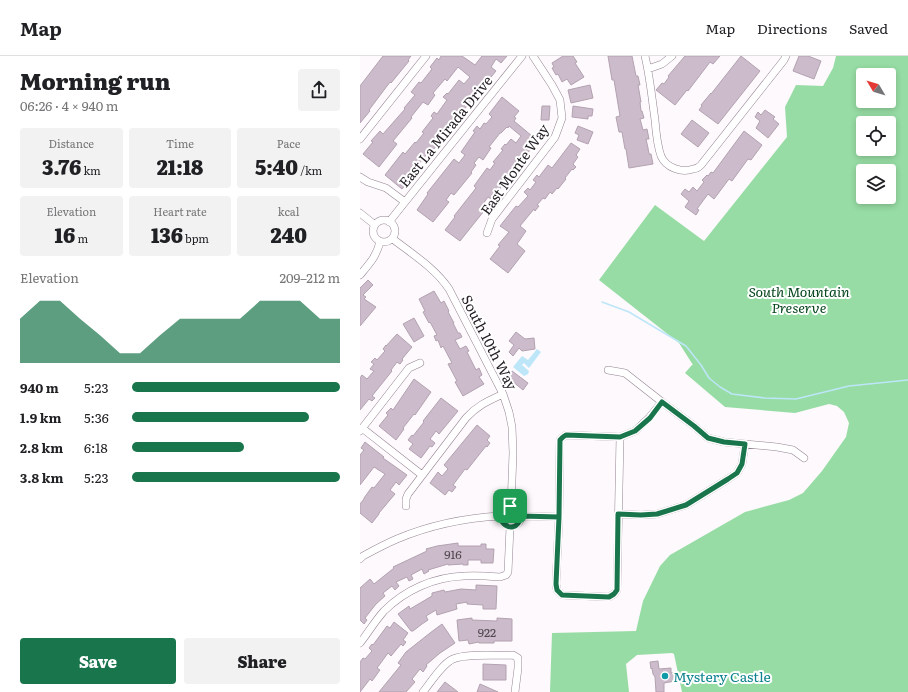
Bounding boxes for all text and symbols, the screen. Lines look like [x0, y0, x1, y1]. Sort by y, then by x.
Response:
text: Map [20, 14, 62, 42]
text: Map [705, 18, 735, 38]
text: Directions [757, 18, 827, 38]
text: Saved [849, 18, 888, 38]
text: Morning run [20, 64, 170, 97]
north arrow [856, 68, 896, 108]
map controls [856, 68, 896, 204]
button: share [298, 69, 340, 111]
street label: East La Mirada Drive [394, 71, 496, 191]
text: 06:26 · 4 × 940 m [20, 96, 118, 115]
button: locate [856, 116, 896, 156]
street label: East Monte Way [475, 119, 553, 219]
text: Distance [49, 135, 94, 151]
text: Time [166, 135, 194, 151]
text: Pace [277, 135, 300, 151]
text: 3.76 [42, 151, 81, 181]
text: 21:18 [157, 151, 203, 181]
text: 5:40 [255, 151, 298, 181]
text: km [81, 162, 101, 178]
text: /km [298, 162, 322, 178]
button: layers [856, 164, 896, 204]
text: Elevation [46, 203, 96, 219]
text: Heart rate [153, 203, 207, 219]
text: kcal [278, 203, 300, 219]
text: 16 [55, 219, 75, 249]
text: 136 [151, 219, 183, 249]
text: 240 [270, 219, 307, 249]
text: m [75, 230, 88, 246]
text: bpm [183, 230, 209, 246]
text: Elevation [20, 268, 79, 287]
text: 209–212 m [279, 268, 340, 287]
park label: South Mountain Preserve [748, 281, 850, 317]
street label: South 10th Way [457, 291, 523, 394]
text: 940 m [20, 378, 59, 397]
text: 5:23 [84, 378, 108, 397]
text: 1.9 km [20, 408, 61, 427]
text: 5:36 [84, 408, 109, 427]
text: 2.8 km [20, 438, 63, 457]
text: 6:18 [84, 438, 108, 457]
text: 3.8 km [20, 468, 63, 487]
text: 5:23 [84, 468, 108, 487]
pin [493, 489, 527, 523]
icon: arrive [499, 495, 521, 517]
house number: 916 [444, 545, 462, 563]
house number: 922 [478, 623, 496, 641]
button: Save [20, 638, 176, 684]
button: Share [184, 638, 340, 684]
place label: Mystery Castle [673, 666, 771, 686]
marker: Mystery Castle [660, 671, 670, 681]

